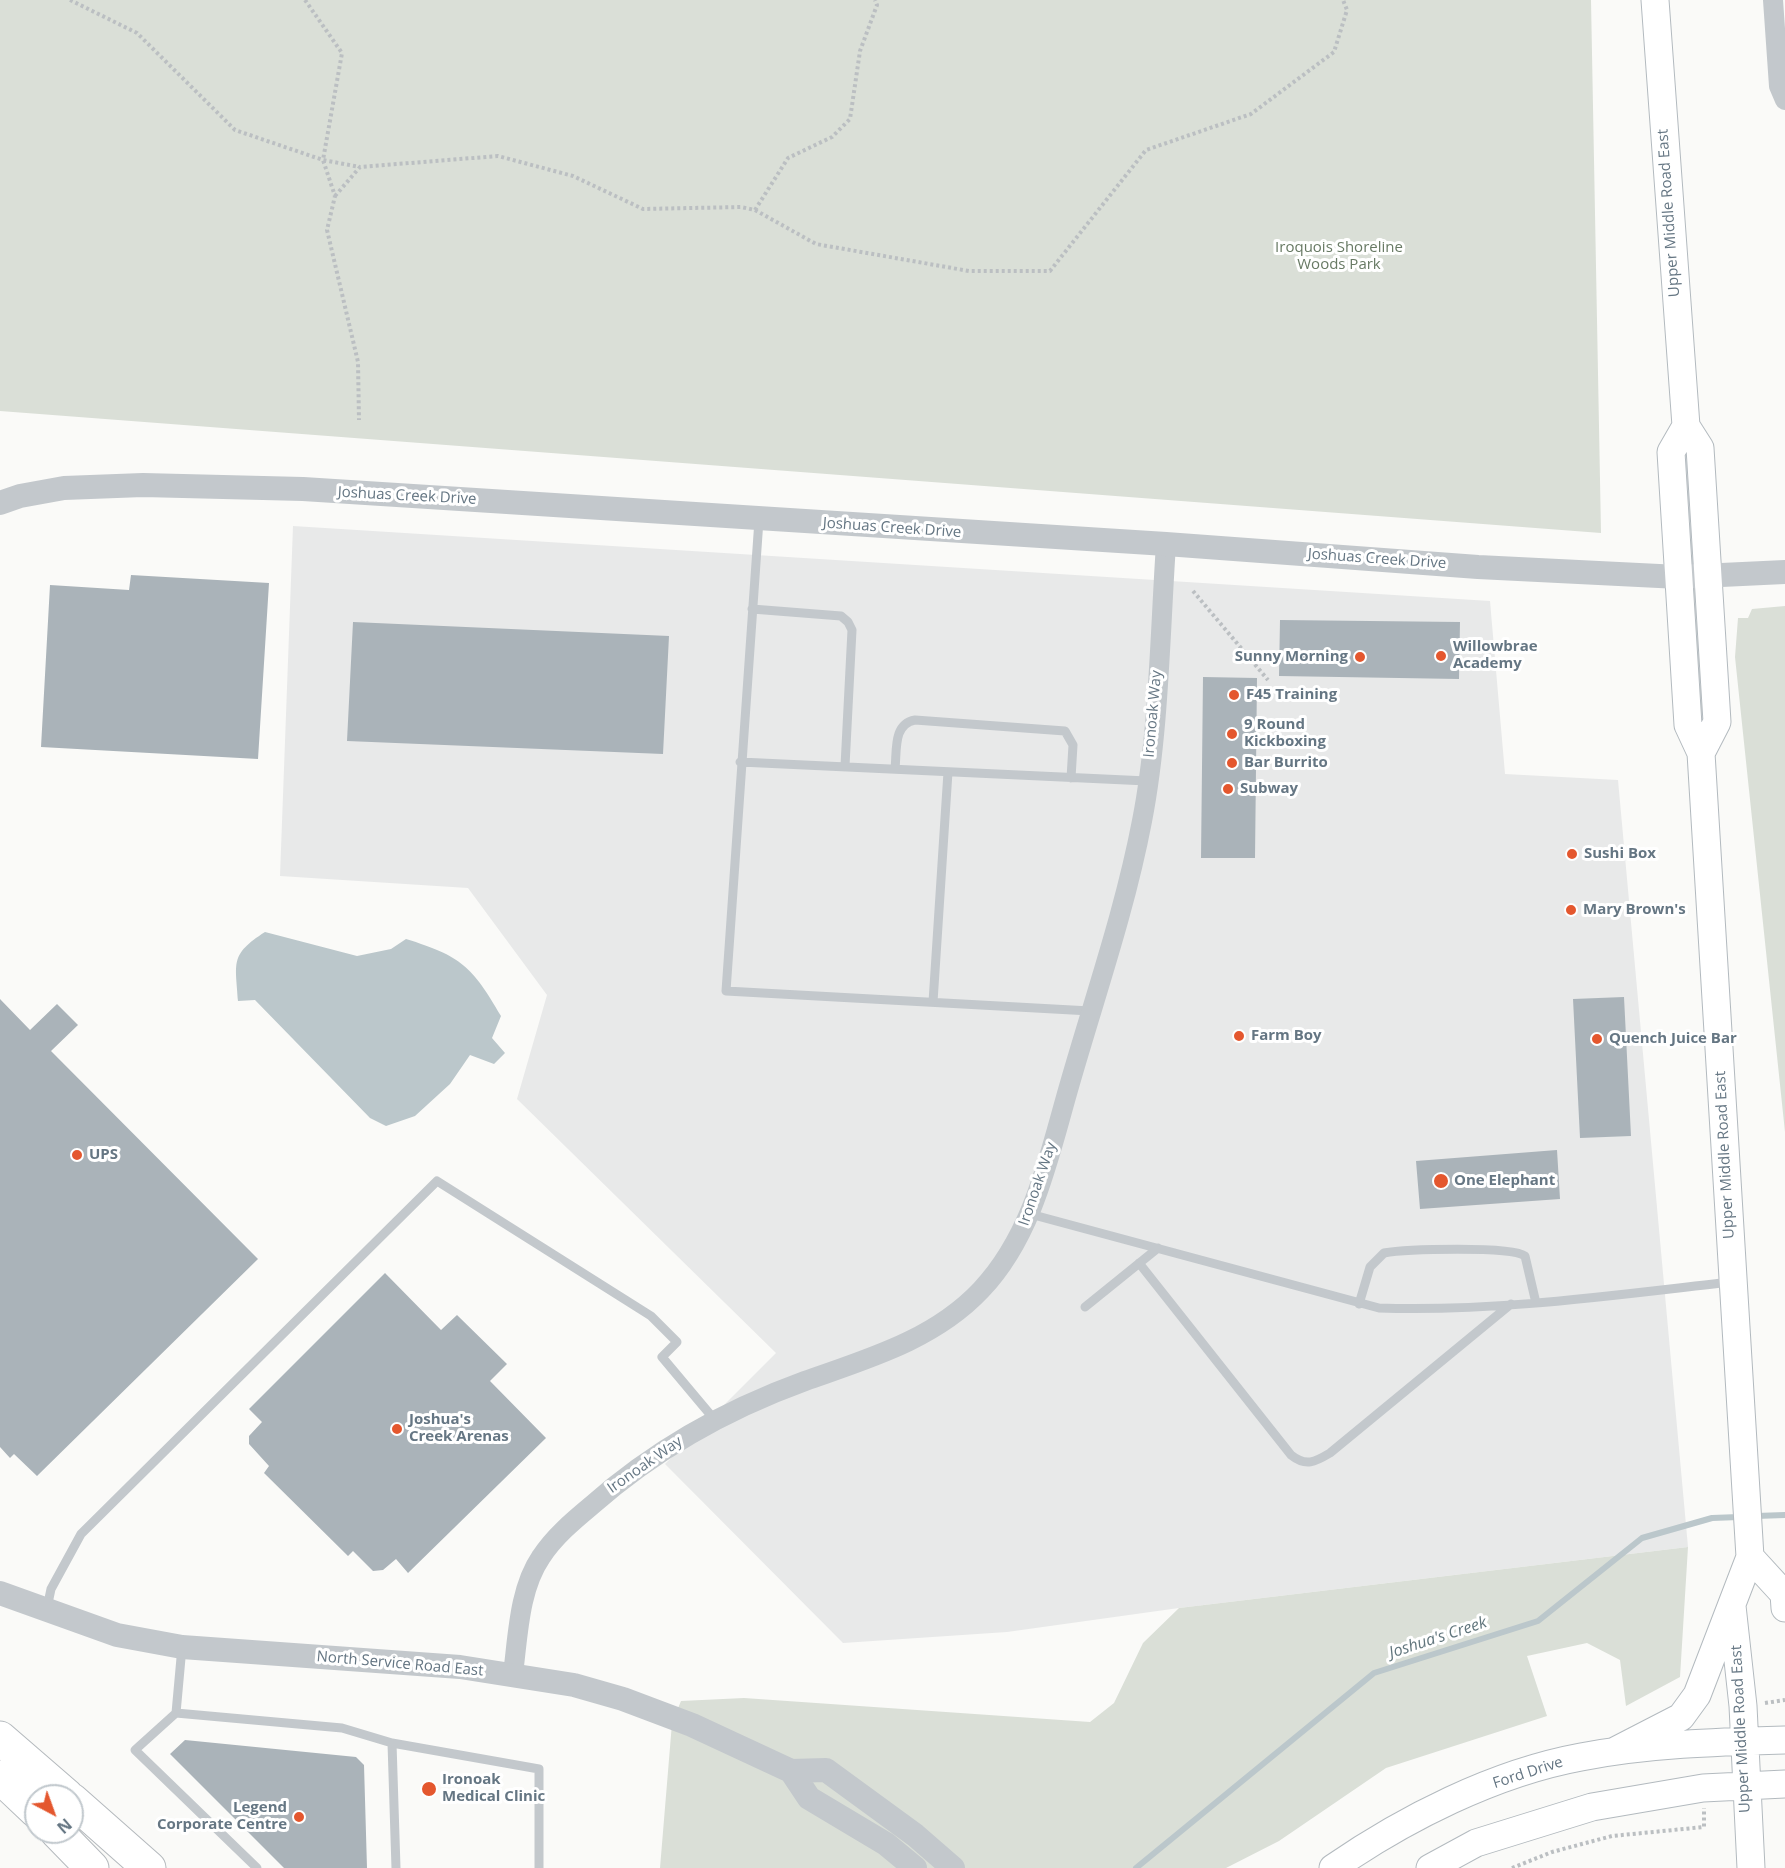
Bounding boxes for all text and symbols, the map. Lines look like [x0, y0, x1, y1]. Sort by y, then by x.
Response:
street label: Upper Middle Road East [1654, 128, 1684, 298]
park label: Iroquois Shoreline Woods Park [1275, 239, 1403, 274]
street label: Joshuas Creek Drive [337, 483, 477, 509]
street label: Joshuas Creek Drive [822, 514, 962, 542]
street label: Joshuas Creek Drive [1307, 545, 1447, 573]
place label: Willowbrae Academy [1453, 638, 1538, 673]
place label: Sunny Morning [1235, 648, 1348, 666]
marker: Willowbrae Academy [1434, 649, 1448, 663]
marker: Sunny Morning [1353, 650, 1367, 664]
street label: Ironoak Way [1140, 670, 1166, 758]
place label: F45 Training [1246, 686, 1337, 704]
marker: F45 Training [1227, 688, 1241, 702]
place label: 9 Round Kickboxing [1244, 716, 1326, 751]
marker: 9 Round Kickboxing [1225, 727, 1239, 741]
place label: Bar Burrito [1244, 754, 1328, 772]
marker: Bar Burrito [1225, 756, 1239, 770]
place label: Subway [1240, 780, 1298, 798]
marker: Subway [1221, 782, 1235, 796]
place label: Sushi Box [1584, 845, 1656, 863]
marker: Sushi Box [1565, 847, 1579, 861]
place label: Mary Brown's [1583, 901, 1686, 919]
marker: Mary Brown's [1564, 903, 1578, 917]
place label: Farm Boy [1251, 1027, 1322, 1045]
marker: Farm Boy [1232, 1029, 1246, 1043]
place label: Quench Juice Bar [1609, 1030, 1737, 1048]
marker: Quench Juice Bar [1590, 1032, 1604, 1046]
street label: Upper Middle Road East [1712, 1070, 1738, 1240]
street label: Ironoak Way [1015, 1140, 1061, 1228]
place label: UPS [89, 1146, 118, 1164]
marker: UPS [70, 1148, 84, 1162]
marker: One Elephant [1432, 1172, 1450, 1190]
place label: One Elephant [1454, 1172, 1555, 1190]
place label: Joshua's Creek Arenas [409, 1411, 509, 1446]
marker: Joshua's Creek Arenas [390, 1422, 404, 1436]
street label: Ironoak Way [604, 1433, 686, 1497]
water label: Joshua's Creek [1387, 1613, 1489, 1663]
street label: Upper Middle Road East [1728, 1644, 1754, 1814]
street label: North Service Road East [316, 1648, 484, 1680]
street label: Ford Drive [1491, 1753, 1565, 1793]
place label: Ironoak Medical Clinic [442, 1771, 545, 1806]
marker: Ironoak Medical Clinic [420, 1780, 438, 1798]
north arrow [24, 1784, 84, 1844]
place label: Legend Corporate Centre [157, 1799, 287, 1834]
marker: Legend Corporate Centre [292, 1810, 306, 1824]
text: N [52, 1813, 77, 1839]

